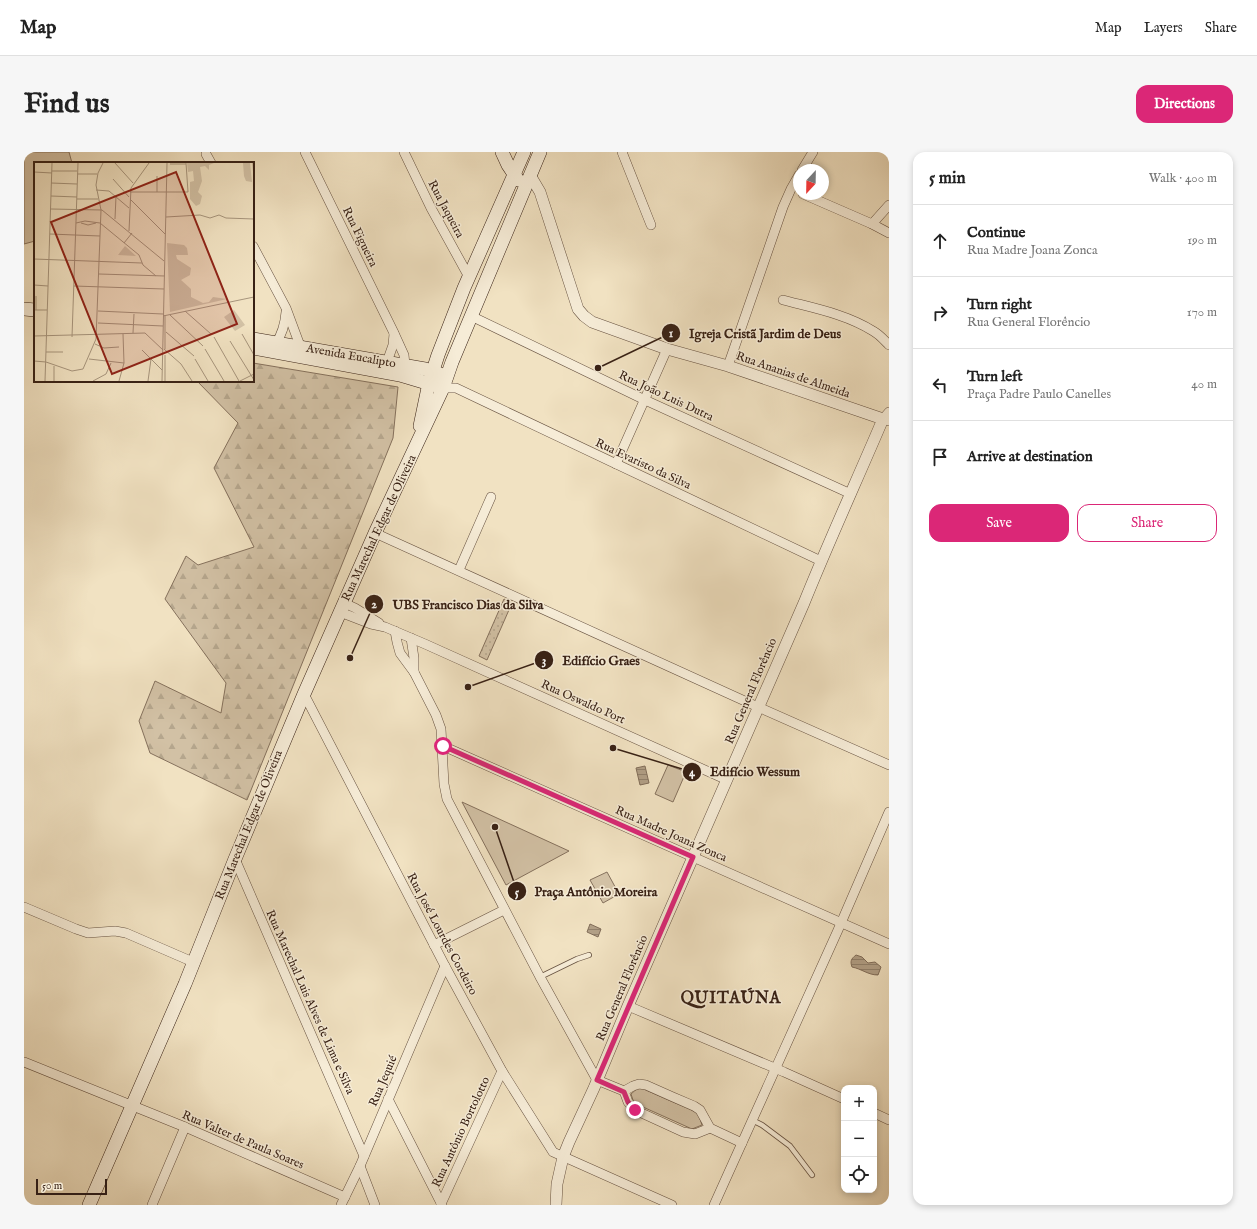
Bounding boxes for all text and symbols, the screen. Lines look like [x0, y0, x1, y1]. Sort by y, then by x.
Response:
text: Map [20, 16, 56, 40]
text: Map [1095, 19, 1122, 37]
text: Layers [1144, 19, 1183, 37]
text: Share [1205, 19, 1237, 37]
button: Directions [1136, 85, 1233, 123]
text: Find us [24, 87, 110, 122]
inset map [34, 162, 254, 382]
north arrow [793, 164, 829, 200]
text: 5 min [929, 168, 966, 189]
text: Walk · 400 m [1149, 170, 1217, 187]
street label: Rua Jaqueira [424, 178, 468, 242]
street label: Rua Figueira [339, 205, 381, 270]
text: Continue [967, 223, 1025, 242]
icon: ahead [929, 230, 951, 252]
text: 190 m [1187, 232, 1217, 249]
text: Rua Madre Joana Zonca [967, 242, 1098, 259]
text: Turn right [967, 295, 1032, 314]
icon: right [929, 302, 951, 324]
text: 170 m [1187, 304, 1217, 321]
text: Rua General Florêncio [967, 314, 1090, 331]
callout: Igreja Cristã Jardim de Deus [661, 321, 849, 346]
text: 1 [669, 326, 674, 341]
text: Igreja Cristã Jardim de Deus [689, 326, 841, 343]
street label: Avenida Eucalipto [304, 341, 398, 372]
street label: Rua Ananias de Almeida [734, 348, 853, 402]
street label: Rua João Luis Dutra [616, 367, 716, 426]
text: Turn left [967, 367, 1023, 386]
icon: left [929, 374, 951, 396]
text: 40 m [1191, 376, 1217, 393]
text: Praça Padre Paulo Canelles [967, 386, 1111, 403]
street label: Rua Evaristo da Silva [593, 435, 694, 493]
icon: arrive [929, 446, 951, 468]
text: Arrive at destination [967, 447, 1093, 466]
street label: Rua Marechal Edgar de Oliveira [338, 452, 420, 604]
button: Save [929, 504, 1069, 542]
button: Share [1077, 504, 1217, 542]
callout: UBS Francisco Dias da Silva [364, 592, 551, 617]
text: 2 [371, 597, 377, 612]
text: UBS Francisco Dias da Silva [392, 597, 544, 614]
street label: Rua General Florêncio [722, 635, 780, 746]
callout: Edifício Graes [534, 648, 648, 673]
text: 3 [542, 653, 546, 668]
text: Edifício Graes [562, 653, 640, 670]
street label: Rua Oswaldo Port [539, 677, 627, 727]
route start [434, 737, 452, 755]
street label: Rua Marechal Edgar de Oliveira [212, 747, 286, 902]
callout: Edifício Wessum [682, 759, 808, 784]
text: Edifício Wessum [710, 764, 800, 781]
text: 4 [689, 765, 696, 780]
street label: Rua Madre Joana Zonca [612, 803, 730, 867]
street label: Rua José Lourdes Cordeiro [402, 870, 481, 999]
callout: Praça Antônio Moreira [507, 879, 665, 904]
text: Praça Antônio Moreira [535, 884, 658, 901]
text: 5 [515, 885, 520, 900]
street label: Rua Marechal Luis Alves de Lima e Silva [262, 908, 358, 1097]
street label: Rua General Florêncio [593, 932, 651, 1043]
district label: QUITAÚNA [681, 987, 781, 1009]
street label: Rua Jequié [366, 1053, 402, 1109]
street label: Rua Antônio Bortolotto [429, 1074, 493, 1190]
map controls [841, 1085, 877, 1193]
button: + [841, 1085, 877, 1121]
route end [626, 1101, 644, 1119]
street label: Rua Valter de Paula Soares [180, 1107, 306, 1173]
button: − [841, 1121, 877, 1157]
button: locate [841, 1157, 877, 1193]
scale bar [36, 1177, 107, 1196]
text: 50 m [42, 1179, 62, 1193]

